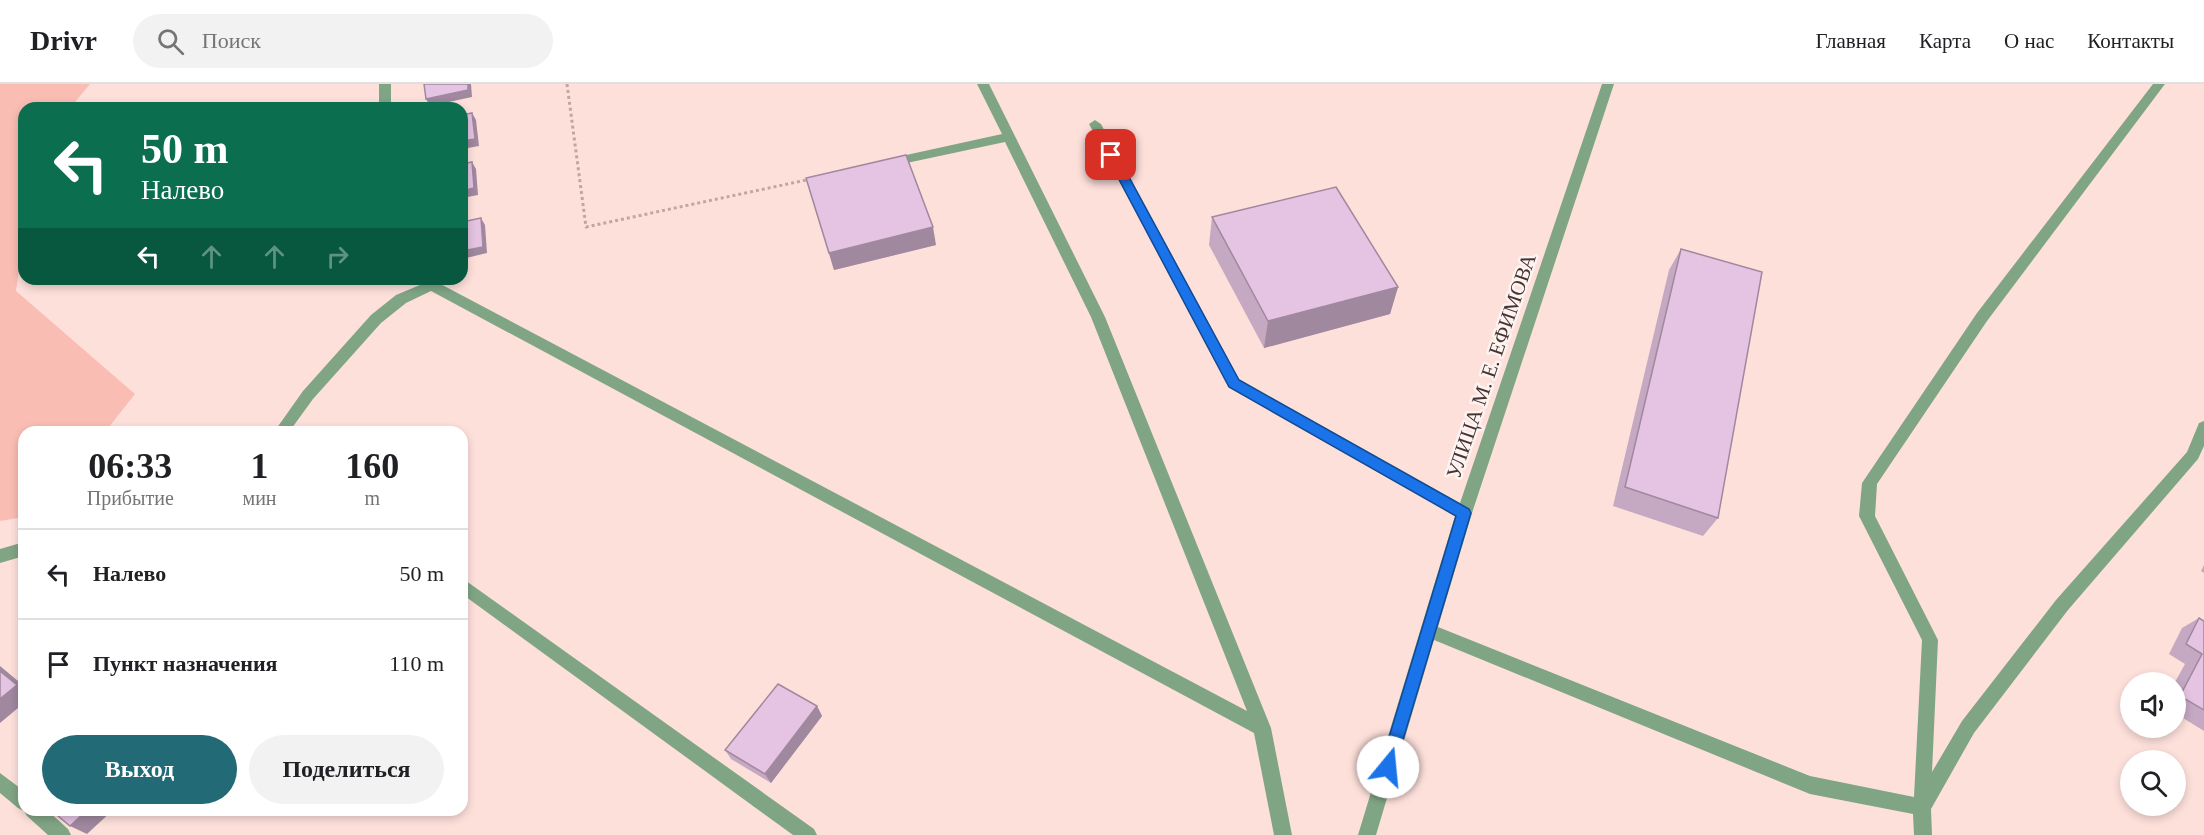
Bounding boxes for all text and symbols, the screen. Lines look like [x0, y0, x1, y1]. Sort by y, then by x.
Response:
search box [133, 14, 553, 68]
text: Drivr [30, 25, 97, 56]
icon: search [154, 25, 187, 58]
text: Поиск [202, 28, 261, 53]
text: Главная [1816, 29, 1886, 53]
text: Карта [1919, 29, 1971, 53]
text: О нас [2004, 29, 2054, 53]
text: Контакты [2087, 29, 2174, 53]
icon: left [42, 126, 120, 204]
text: 50 m [141, 126, 229, 172]
pin [1085, 129, 1136, 180]
icon: arrive [1094, 138, 1127, 171]
text: Налево [141, 175, 224, 205]
icon: left [132, 240, 165, 273]
icon: ahead [195, 240, 228, 273]
icon: ahead [258, 240, 291, 273]
icon: right [321, 240, 354, 273]
street label: УЛИЦА М. Е. ЕФИМОВА [1441, 250, 1541, 482]
text: 06:33 [88, 446, 172, 486]
text: 1 [251, 446, 269, 486]
text: 160 [345, 446, 399, 486]
text: Прибытие [87, 487, 174, 509]
text: мин [243, 487, 277, 509]
text: m [364, 487, 380, 509]
icon: left [42, 558, 75, 591]
text: Налево [93, 561, 166, 586]
text: 50 m [399, 561, 444, 586]
icon: arrive [42, 648, 75, 681]
text: Пункт назначения [93, 651, 278, 676]
text: 110 m [389, 651, 444, 676]
map controls [2120, 672, 2186, 816]
button: sound [2120, 672, 2186, 738]
button: Выход [42, 735, 237, 804]
button: Поделиться [249, 735, 444, 804]
position arrow [1356, 735, 1420, 799]
button: search [2120, 750, 2186, 816]

